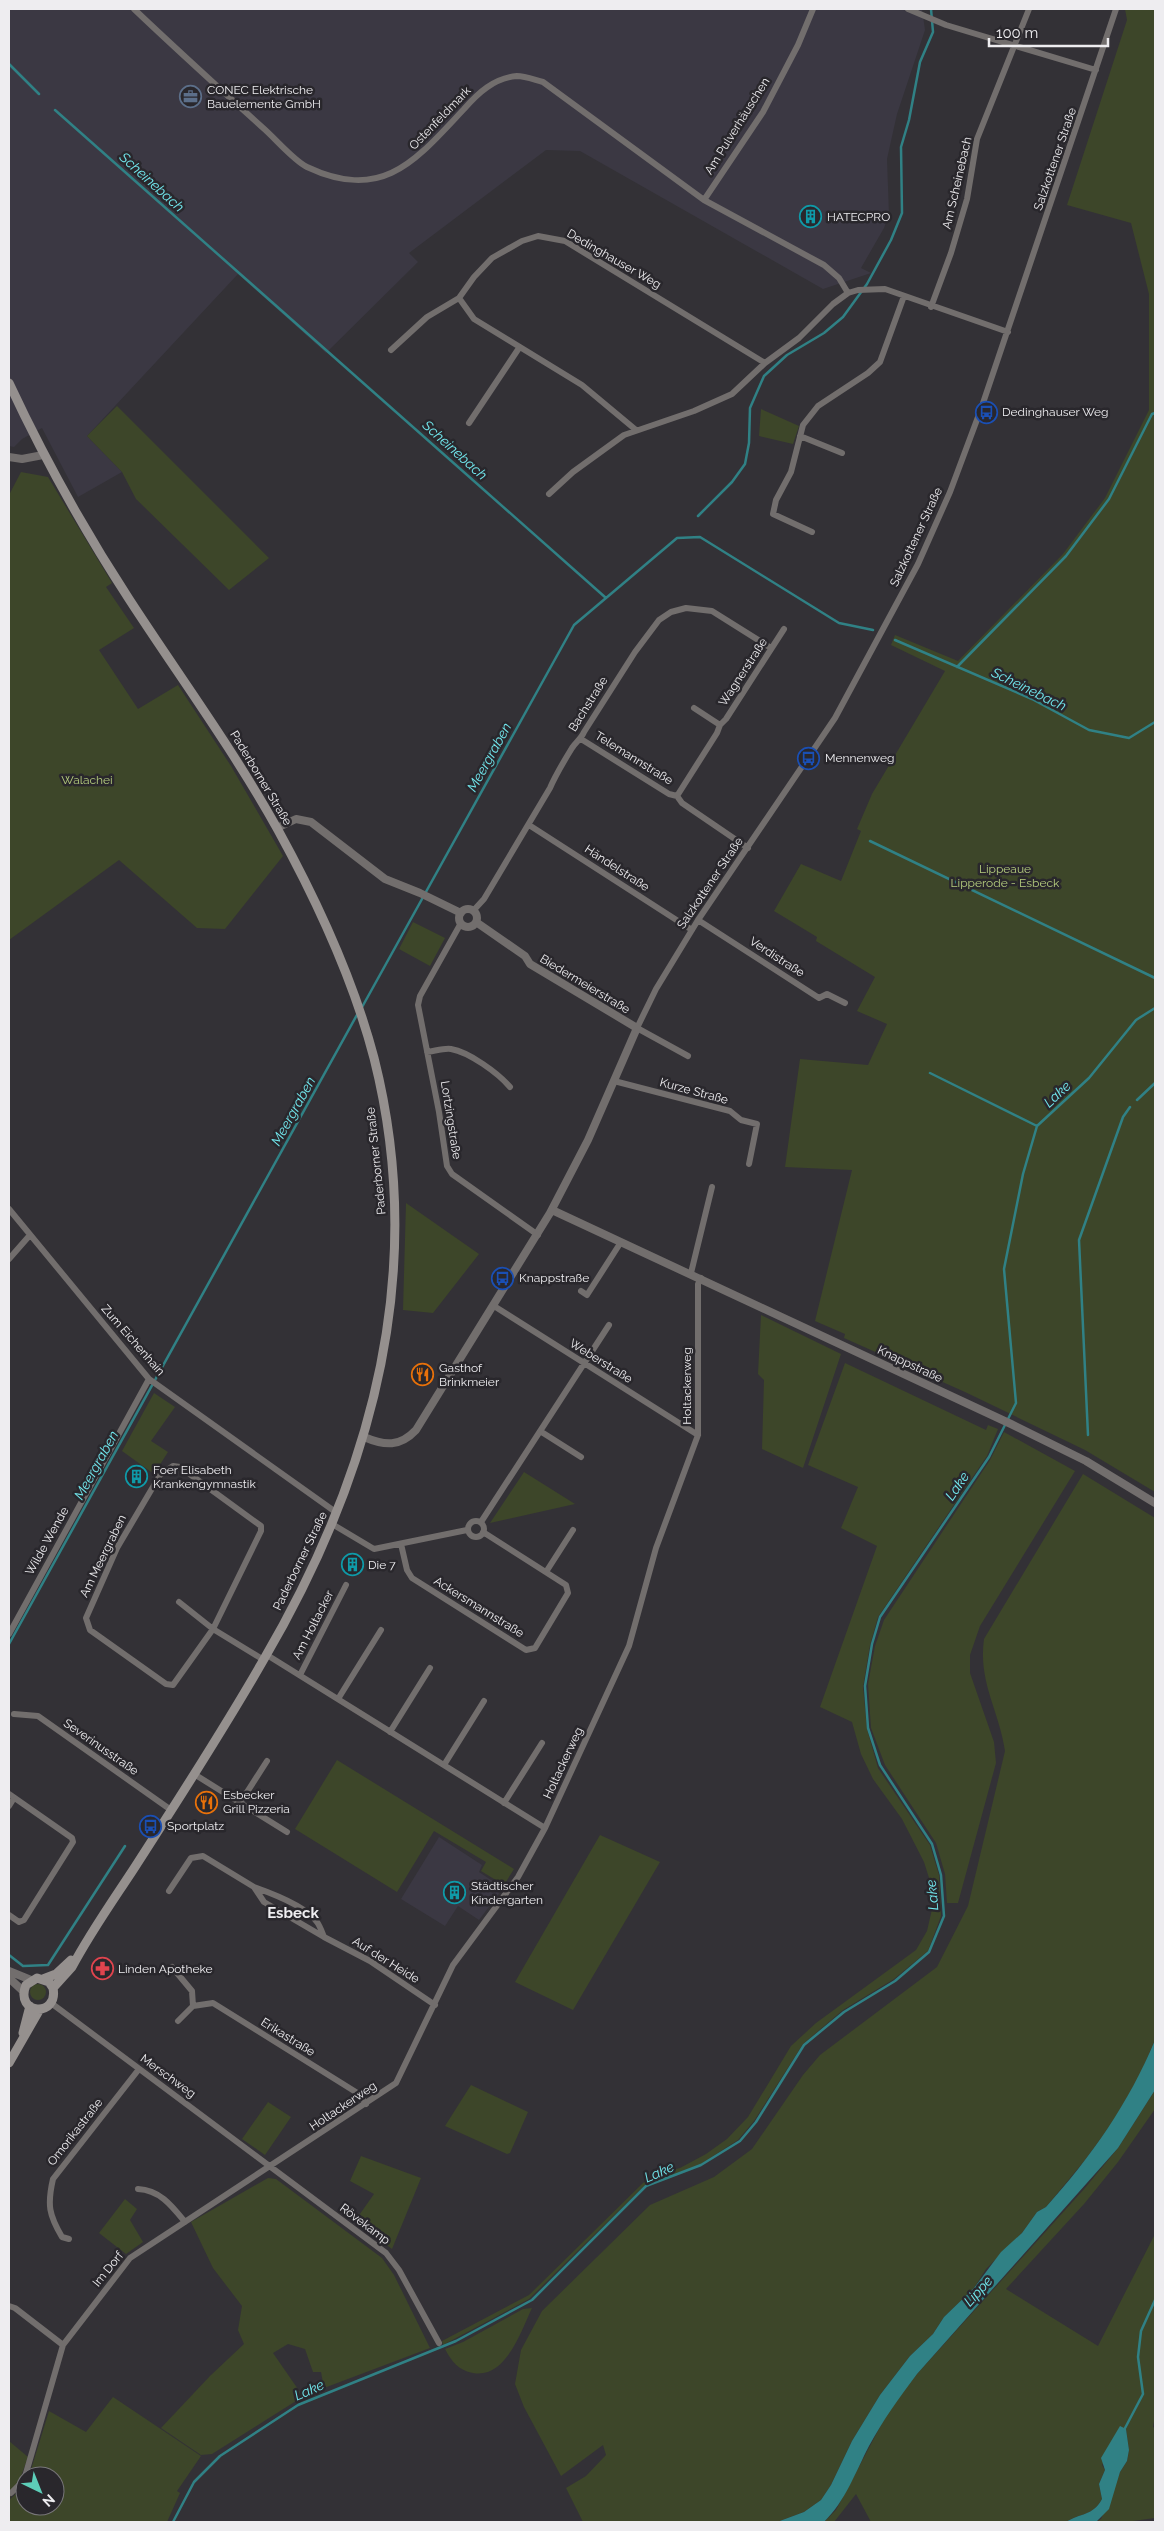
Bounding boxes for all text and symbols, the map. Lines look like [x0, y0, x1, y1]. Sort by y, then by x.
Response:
scale bar [989, 15, 1108, 47]
text: 100 m [996, 24, 1038, 42]
street label: Am Pulverhäuschen [702, 75, 772, 177]
place label: CONEC Elektrische Bauelemente GmbH [207, 83, 321, 111]
street label: Ostenfeldmark [406, 83, 474, 152]
office icon: CONEC Elektrische Bauelemente GmbH [179, 85, 203, 109]
street label: Salzkottener Straße [1031, 106, 1079, 212]
street label: Am Scheinebach [940, 135, 974, 231]
water label: Scheinebach [116, 148, 188, 215]
building icon: HATECPRO [799, 205, 823, 229]
place label: HATECPRO [827, 210, 890, 224]
street label: Dedinghauser Weg [564, 226, 664, 292]
bus stop icon: Dedinghauser Weg [974, 400, 998, 424]
place label: Dedinghauser Weg [1002, 405, 1108, 419]
water label: Scheinebach [419, 416, 491, 483]
street label: Salzkottener Straße [887, 485, 945, 589]
street label: Wagnerstraße [716, 635, 770, 709]
water label: Scheinebach [988, 664, 1069, 714]
street label: Bachstraße [566, 674, 610, 734]
water label: Meergraben [464, 720, 515, 794]
street label: Paderborner Straße [227, 728, 295, 828]
street label: Telemannstraße [593, 728, 675, 788]
bus stop icon: Mennenweg [797, 746, 821, 770]
place label: Mennenweg [825, 751, 894, 765]
park label: Walachei [61, 773, 113, 787]
street label: Salzkottener Straße [674, 834, 746, 932]
street label: Händelstraße [582, 842, 652, 894]
park label: Lippeaue Lipperode - Esbeck [951, 862, 1060, 890]
street label: Verdistraße [747, 934, 807, 980]
street label: Biedermeierstraße [537, 952, 633, 1016]
water label: Meergraben [268, 1074, 319, 1148]
street label: Kurze Straße [658, 1075, 730, 1107]
water label: Lake [1040, 1077, 1074, 1110]
street label: Lortzingstraße [438, 1080, 464, 1160]
street label: Paderborner Straße [363, 1107, 389, 1215]
bus stop icon: Knappstraße [491, 1266, 515, 1290]
place label: Knappstraße [519, 1271, 589, 1285]
street label: Zum Eichenhain [98, 1302, 168, 1378]
street label: Weberstraße [567, 1336, 635, 1386]
street label: Knappstraße [875, 1343, 945, 1385]
street label: Holtackerweg [680, 1347, 694, 1425]
place label: Gasthof Brinkmeier [439, 1361, 500, 1389]
restaurant icon: Gasthof Brinkmeier [411, 1363, 435, 1387]
water label: Meergraben [71, 1428, 122, 1502]
place label: Foer Elisabeth Krankengymnastik [153, 1463, 256, 1491]
building icon: Foer Elisabeth Krankengymnastik [125, 1465, 149, 1489]
water label: Lake [942, 1468, 973, 1503]
street label: Wilde Wende [22, 1504, 72, 1578]
street label: Paderborner Straße [270, 1509, 330, 1613]
street label: Am Meergraben [77, 1512, 129, 1600]
building icon: Die 7 [340, 1553, 364, 1577]
place label: Die 7 [368, 1558, 396, 1572]
street label: Ackersmannstraße [431, 1574, 527, 1640]
street label: Am Holtacker [290, 1587, 337, 1662]
street label: Severinusstraße [61, 1716, 141, 1778]
street label: Holtackerweg [540, 1725, 586, 1801]
place label: Esbecker Grill Pizzeria [223, 1788, 290, 1816]
restaurant icon: Esbecker Grill Pizzeria [195, 1790, 219, 1814]
bus stop icon: Sportplatz [139, 1814, 163, 1838]
place label: Sportplatz [167, 1819, 224, 1833]
water label: Lake [923, 1878, 941, 1911]
place label: Städtischer Kindergarten [471, 1879, 543, 1907]
building icon: Städtischer Kindergarten [443, 1881, 467, 1905]
district label: Esbeck [267, 1904, 319, 1922]
street label: Auf der Heide [350, 1934, 422, 1986]
pharmacy icon: Linden Apotheke [90, 1957, 114, 1981]
place label: Linden Apotheke [118, 1962, 213, 1976]
street label: Erikastraße [258, 2015, 318, 2059]
street label: Merschweg [138, 2051, 198, 2101]
street label: Holtackerweg [307, 2078, 379, 2134]
street label: Omorikastraße [45, 2096, 105, 2168]
water label: Lake [642, 2158, 677, 2186]
street label: Rövekamp [337, 2201, 393, 2247]
street label: Im Dorf [90, 2248, 127, 2289]
water label: Lippe [960, 2272, 996, 2309]
water label: Lake [292, 2376, 327, 2404]
north arrow [15, 2466, 65, 2516]
text: N [40, 2491, 58, 2510]

